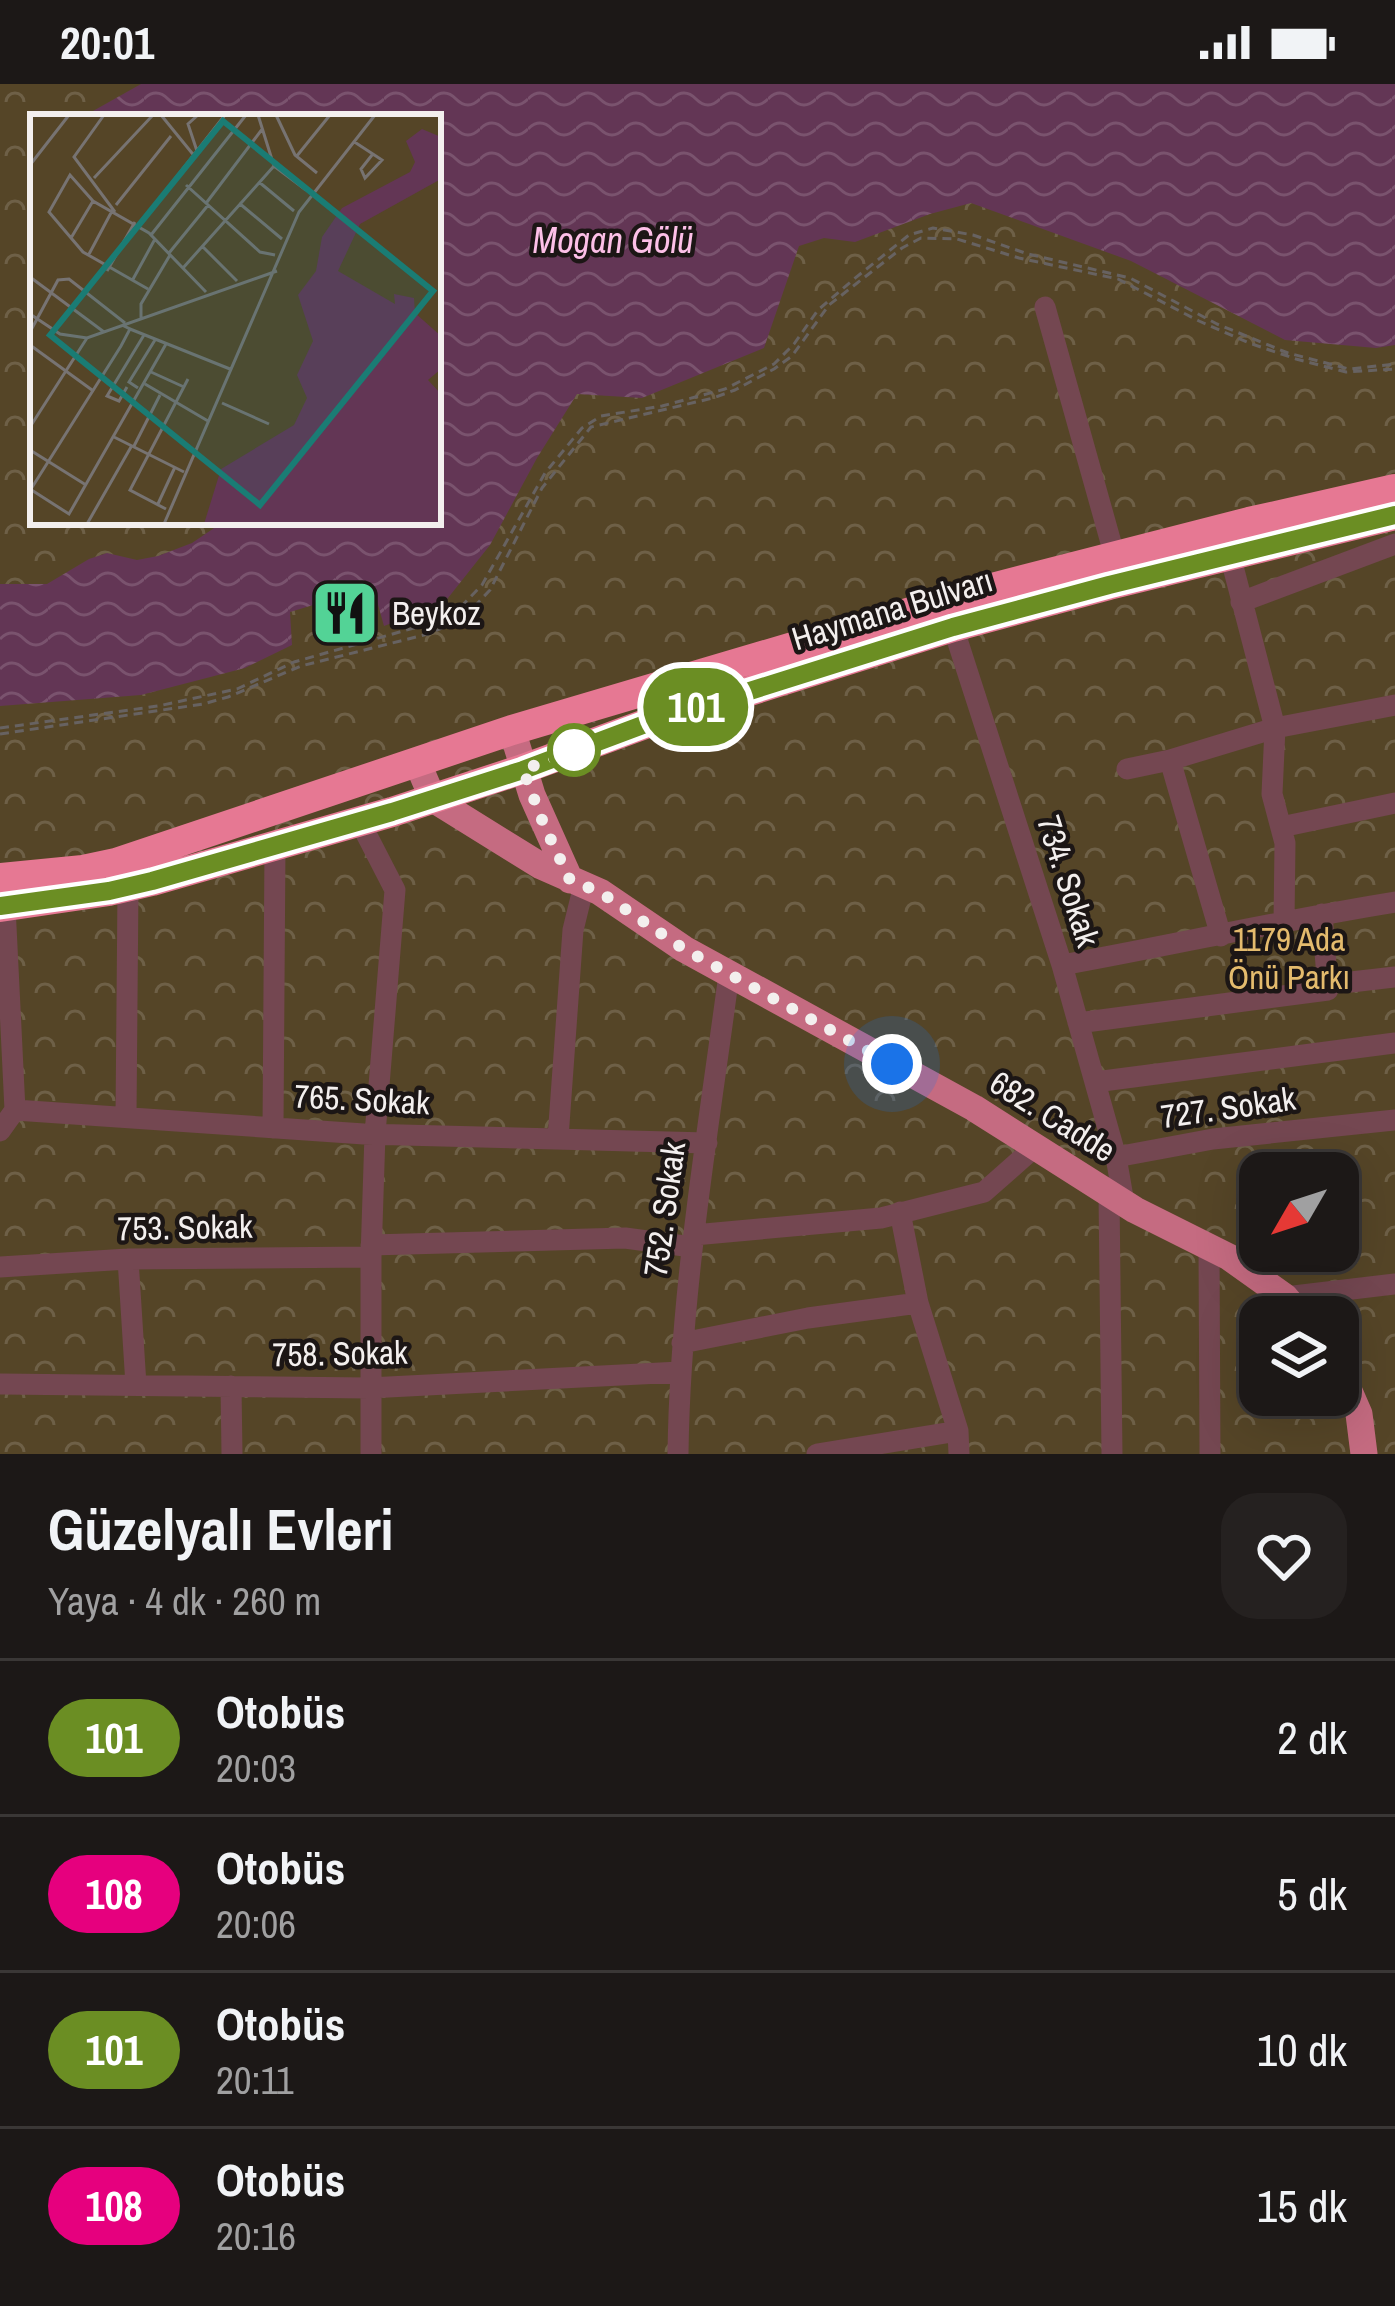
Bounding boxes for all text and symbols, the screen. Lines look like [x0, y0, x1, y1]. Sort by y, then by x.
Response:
text: 20:01 [60, 12, 154, 73]
inset map [30, 114, 441, 525]
water label: Mogan Gölü [533, 216, 693, 264]
street label: Haymana Bulvarı [786, 558, 998, 660]
restaurant icon: Beykoz [310, 578, 380, 648]
place label: Beykoz [392, 591, 481, 635]
line badge: 101 [627, 668, 765, 746]
text: 101 [667, 679, 725, 735]
unlabelled marker [549, 725, 599, 775]
street label: 734. Sokak [1027, 810, 1111, 953]
park label: 1179 Ada Önü Parkı [1228, 917, 1350, 999]
your location [862, 1034, 922, 1094]
street label: 682. Cadde [982, 1060, 1124, 1172]
street label: 765. Sokak [293, 1073, 431, 1125]
street label: 727. Sokak [1158, 1076, 1299, 1138]
street label: 752. Sokak [633, 1138, 695, 1279]
north arrow [1239, 1152, 1359, 1272]
map controls [1239, 1152, 1359, 1416]
street label: 753. Sokak [117, 1204, 254, 1250]
button: layers [1239, 1296, 1359, 1416]
street label: 758. Sokak [272, 1330, 409, 1376]
text: Güzelyalı Evleri [48, 1491, 394, 1568]
button: heart [1221, 1493, 1347, 1619]
text: Yaya · 4 dk · 260 m [48, 1575, 321, 1627]
text: Otobüs [216, 1681, 345, 1742]
text: 2 dk [1277, 1707, 1347, 1768]
text: 101 [85, 1710, 143, 1766]
text: 20:03 [216, 1742, 296, 1794]
text: Otobüs [216, 1837, 345, 1898]
text: 5 dk [1277, 1863, 1347, 1924]
text: 108 [85, 1866, 143, 1922]
text: 20:06 [216, 1898, 296, 1950]
text: Otobüs [216, 1993, 345, 2054]
text: 10 dk [1257, 2019, 1347, 2080]
text: 101 [85, 2022, 143, 2078]
text: 20:11 [216, 2054, 294, 2106]
text: Otobüs [216, 2149, 345, 2210]
text: 15 dk [1257, 2175, 1347, 2236]
text: 108 [85, 2178, 143, 2234]
text: 20:16 [216, 2210, 296, 2262]

